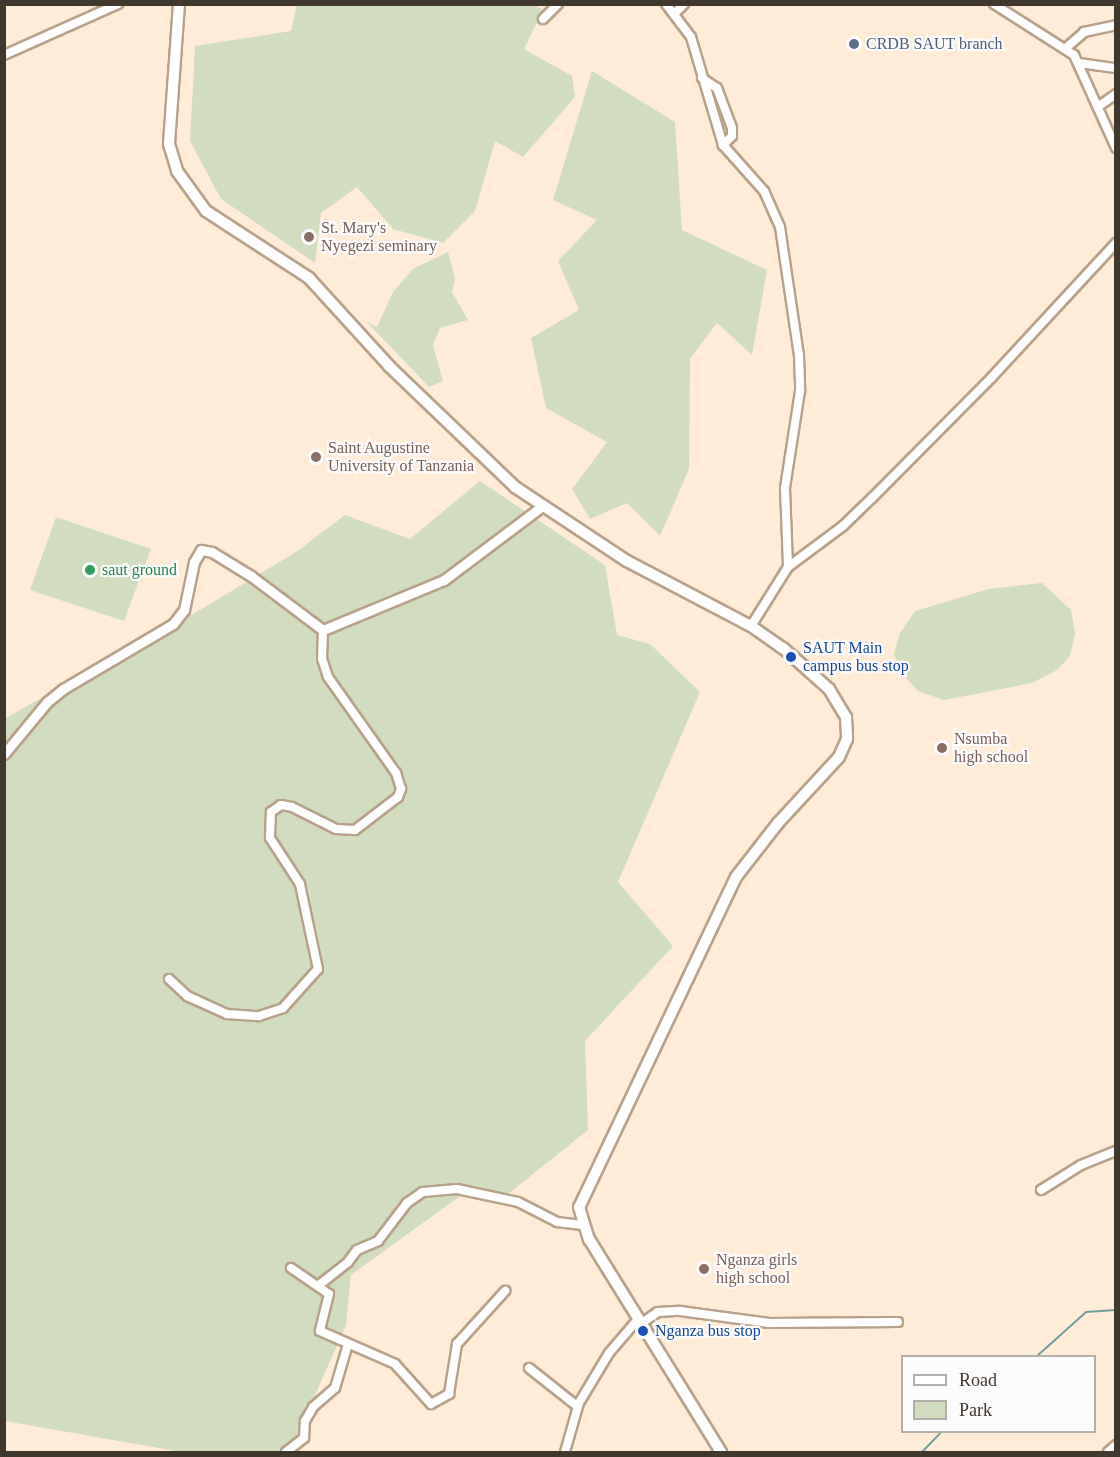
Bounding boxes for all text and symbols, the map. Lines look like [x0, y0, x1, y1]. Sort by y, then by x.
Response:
place label: CRDB SAUT branch [866, 34, 1003, 54]
marker: CRDB SAUT branch [847, 37, 861, 51]
place label: St. Mary's Nyegezi seminary [321, 218, 437, 256]
marker: St. Mary's Nyegezi seminary [302, 230, 316, 244]
place label: Saint Augustine University of Tanzania [328, 438, 474, 476]
marker: Saint Augustine University of Tanzania [309, 450, 323, 464]
place label: saut ground [102, 560, 177, 580]
marker: saut ground [83, 563, 97, 577]
place label: SAUT Main campus bus stop [803, 638, 909, 676]
marker: SAUT Main campus bus stop [784, 650, 798, 664]
place label: Nsumba high school [954, 729, 1028, 767]
marker: Nsumba high school [935, 741, 949, 755]
place label: Nganza girls high school [716, 1250, 797, 1288]
marker: Nganza girls high school [697, 1262, 711, 1276]
place label: Nganza bus stop [655, 1321, 761, 1341]
marker: Nganza bus stop [636, 1324, 650, 1338]
legend [901, 1355, 1096, 1433]
text: Road [959, 1370, 997, 1390]
text: Park [959, 1400, 992, 1420]

